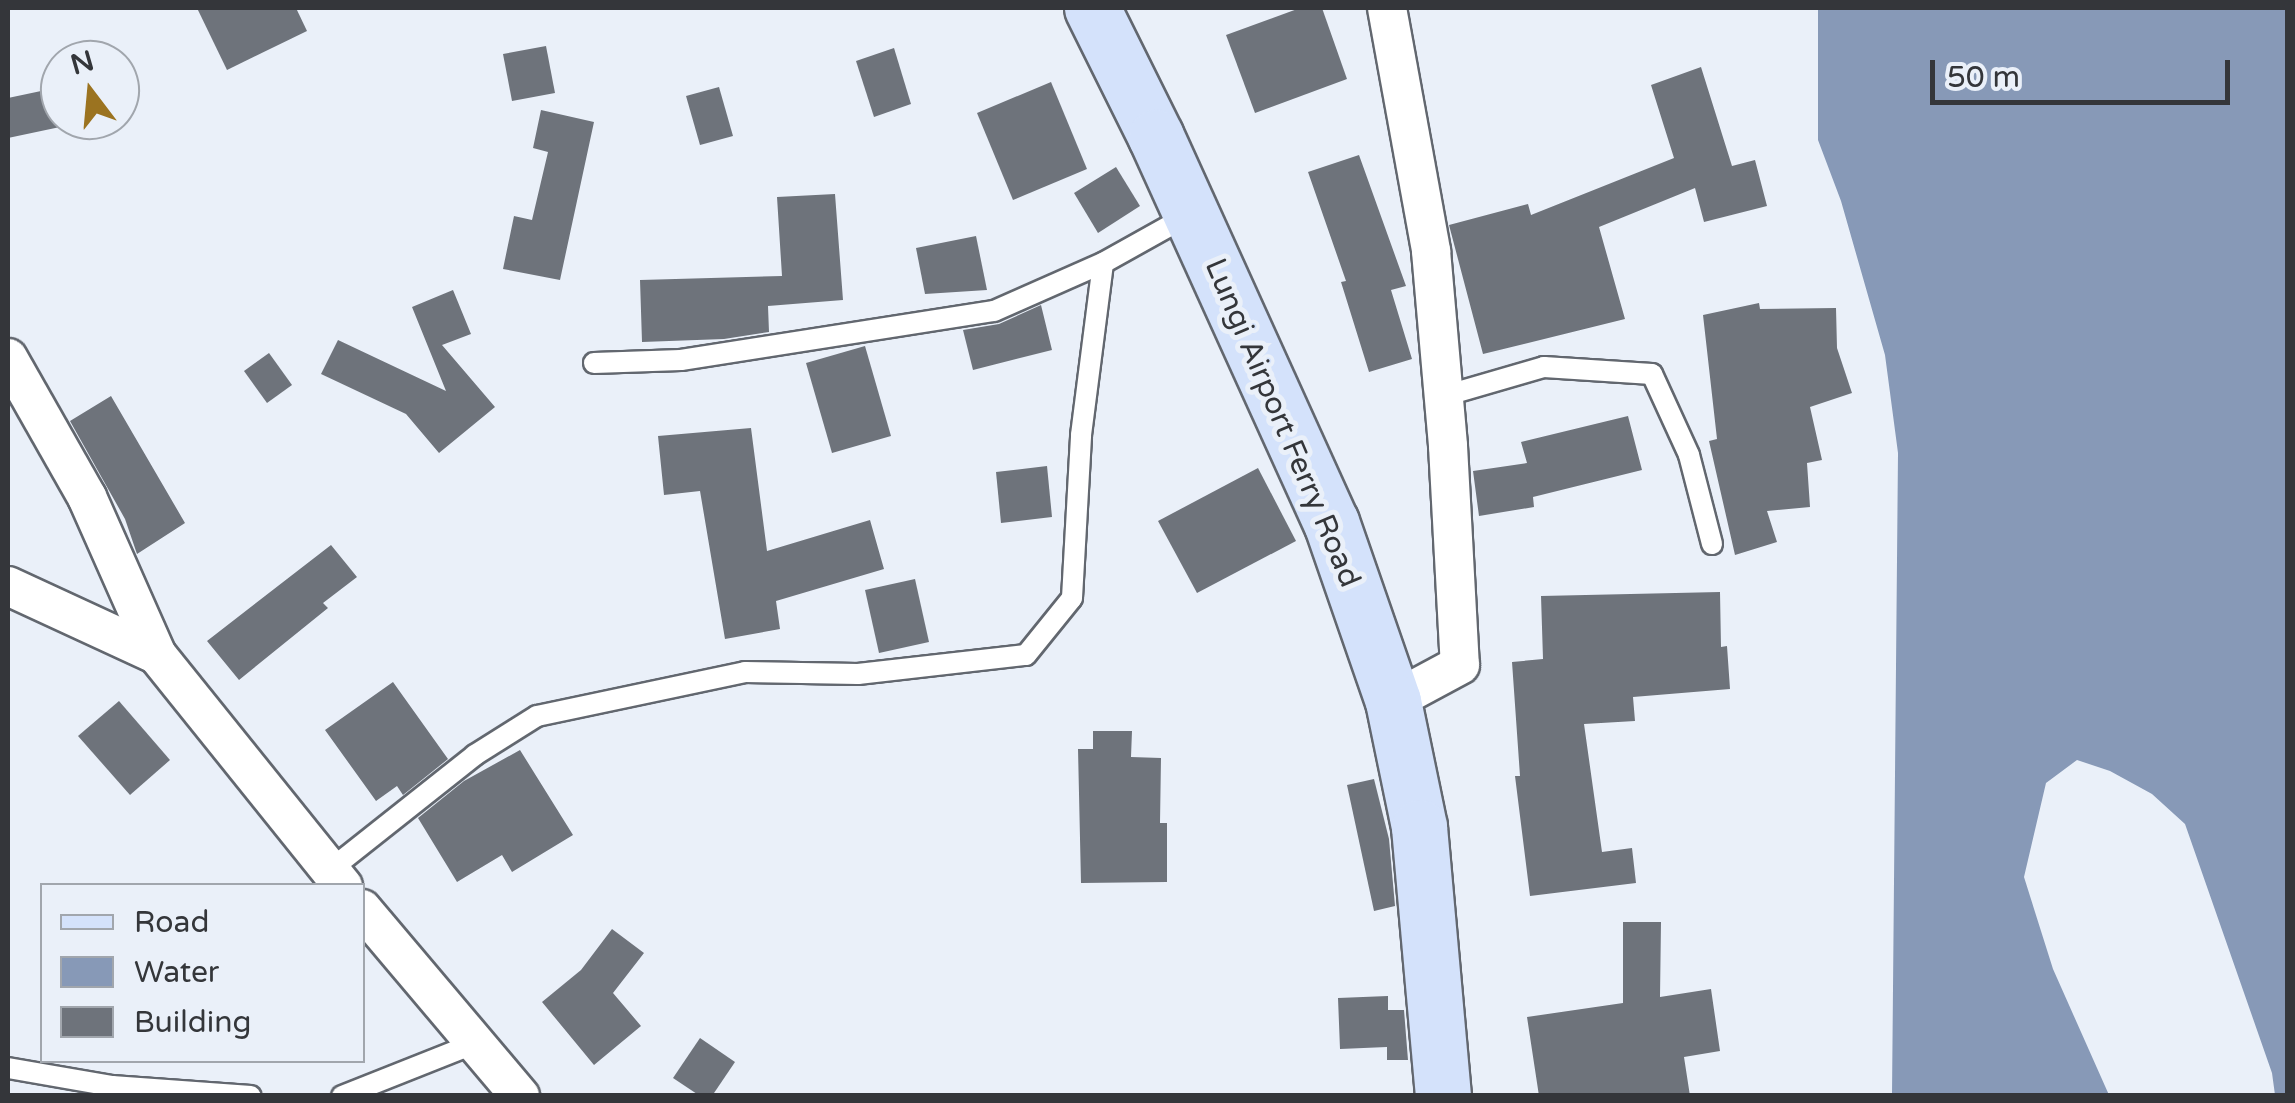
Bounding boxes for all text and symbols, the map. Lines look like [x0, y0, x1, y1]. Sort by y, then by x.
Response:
north arrow [40, 40, 140, 140]
scale bar [1935, 40, 2235, 102]
text: N [67, 44, 98, 83]
text: 50 m [1947, 59, 2020, 96]
street label: Lungi Airport Ferry Road [1196, 253, 1368, 593]
legend [40, 883, 365, 1063]
text: Road [134, 904, 209, 941]
text: Water [134, 954, 219, 991]
text: Building [134, 1004, 251, 1041]

